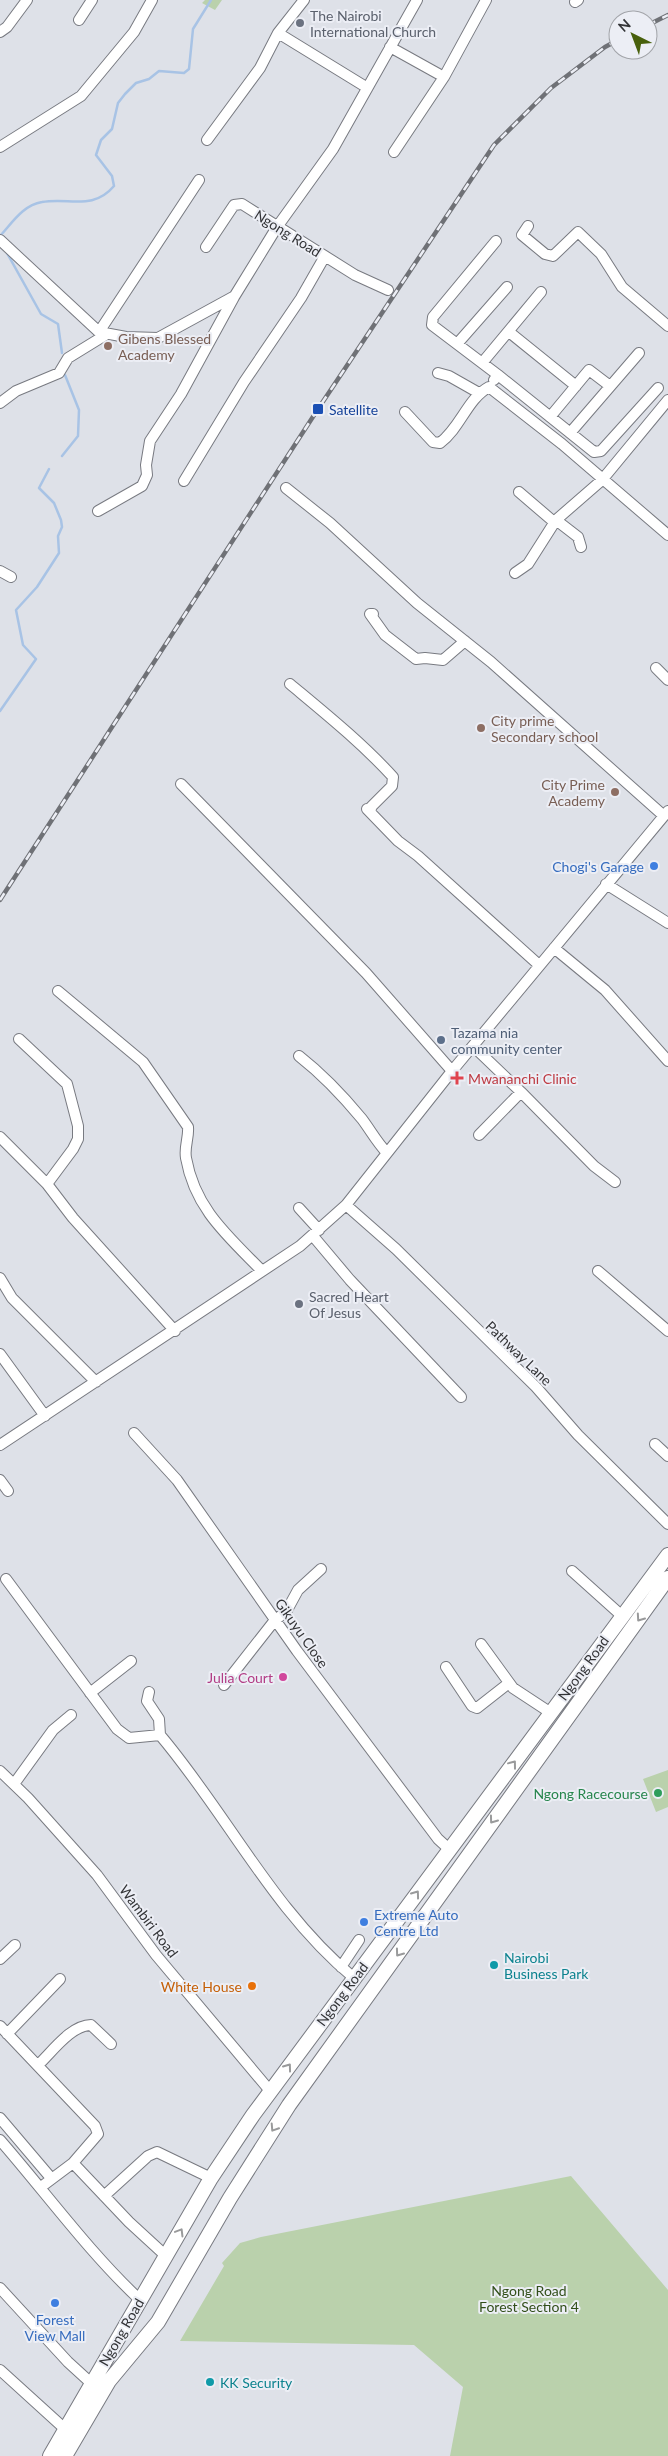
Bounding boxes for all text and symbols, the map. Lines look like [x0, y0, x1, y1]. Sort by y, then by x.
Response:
place label: The Nairobi International Church [310, 7, 436, 40]
north arrow [608, 10, 658, 60]
text: N [614, 15, 634, 35]
marker: The Nairobi International Church [294, 17, 306, 29]
street label: Ngong Road [252, 206, 324, 260]
place label: Gibens Blessed Academy [118, 330, 211, 363]
marker: Gibens Blessed Academy [102, 340, 114, 352]
place label: Satellite [329, 401, 378, 418]
marker: Satellite [311, 402, 325, 416]
place label: City prime Secondary school [491, 712, 598, 745]
marker: City prime Secondary school [475, 722, 487, 734]
place label: City Prime Academy [541, 776, 606, 809]
marker: City Prime Academy [609, 786, 621, 798]
place label: Chogi's Garage [552, 858, 644, 875]
marker: Chogi's Garage [648, 860, 660, 872]
place label: Tazama nia community center [451, 1024, 562, 1057]
marker: Tazama nia community center [435, 1034, 447, 1046]
place label: Mwananchi Clinic [468, 1070, 577, 1087]
marker: Mwananchi Clinic [450, 1071, 464, 1085]
place label: Sacred Heart Of Jesus [309, 1288, 389, 1321]
marker: Sacred Heart Of Jesus [293, 1298, 305, 1310]
street label: Pathway Lane [482, 1317, 556, 1389]
street label: Gikuyu Close [272, 1595, 332, 1671]
one-way arrow [637, 1612, 646, 1622]
street label: Ngong Road [554, 1633, 612, 1703]
place label: Julia Court [207, 1669, 273, 1686]
marker: Julia Court [277, 1671, 289, 1683]
one-way arrow [507, 1761, 515, 1770]
place label: Ngong Racecourse [533, 1785, 648, 1802]
marker: Ngong Racecourse [652, 1787, 664, 1799]
one-way arrow [490, 1814, 499, 1824]
street label: Wambiri Road [116, 1881, 182, 1961]
one-way arrow [410, 1891, 419, 1900]
place label: Extreme Auto Centre Ltd [374, 1906, 458, 1939]
marker: Extreme Auto Centre Ltd [358, 1916, 370, 1928]
one-way arrow [396, 1947, 405, 1957]
place label: Nairobi Business Park [504, 1949, 589, 1982]
street label: Ngong Road [313, 1959, 371, 2029]
marker: Nairobi Business Park [488, 1959, 500, 1971]
place label: White House [161, 1978, 242, 1995]
marker: White House [246, 1980, 258, 1992]
one-way arrow [282, 2063, 291, 2073]
one-way arrow [271, 2122, 281, 2131]
one-way arrow [173, 2229, 183, 2238]
park label: Ngong Road Forest Section 4 [479, 2282, 579, 2315]
street label: Ngong Road [95, 2295, 147, 2369]
marker: Forest View Mall [49, 2297, 61, 2309]
place label: Forest View Mall [25, 2311, 85, 2344]
place label: KK Security [220, 2374, 293, 2391]
marker: KK Security [204, 2376, 216, 2388]

